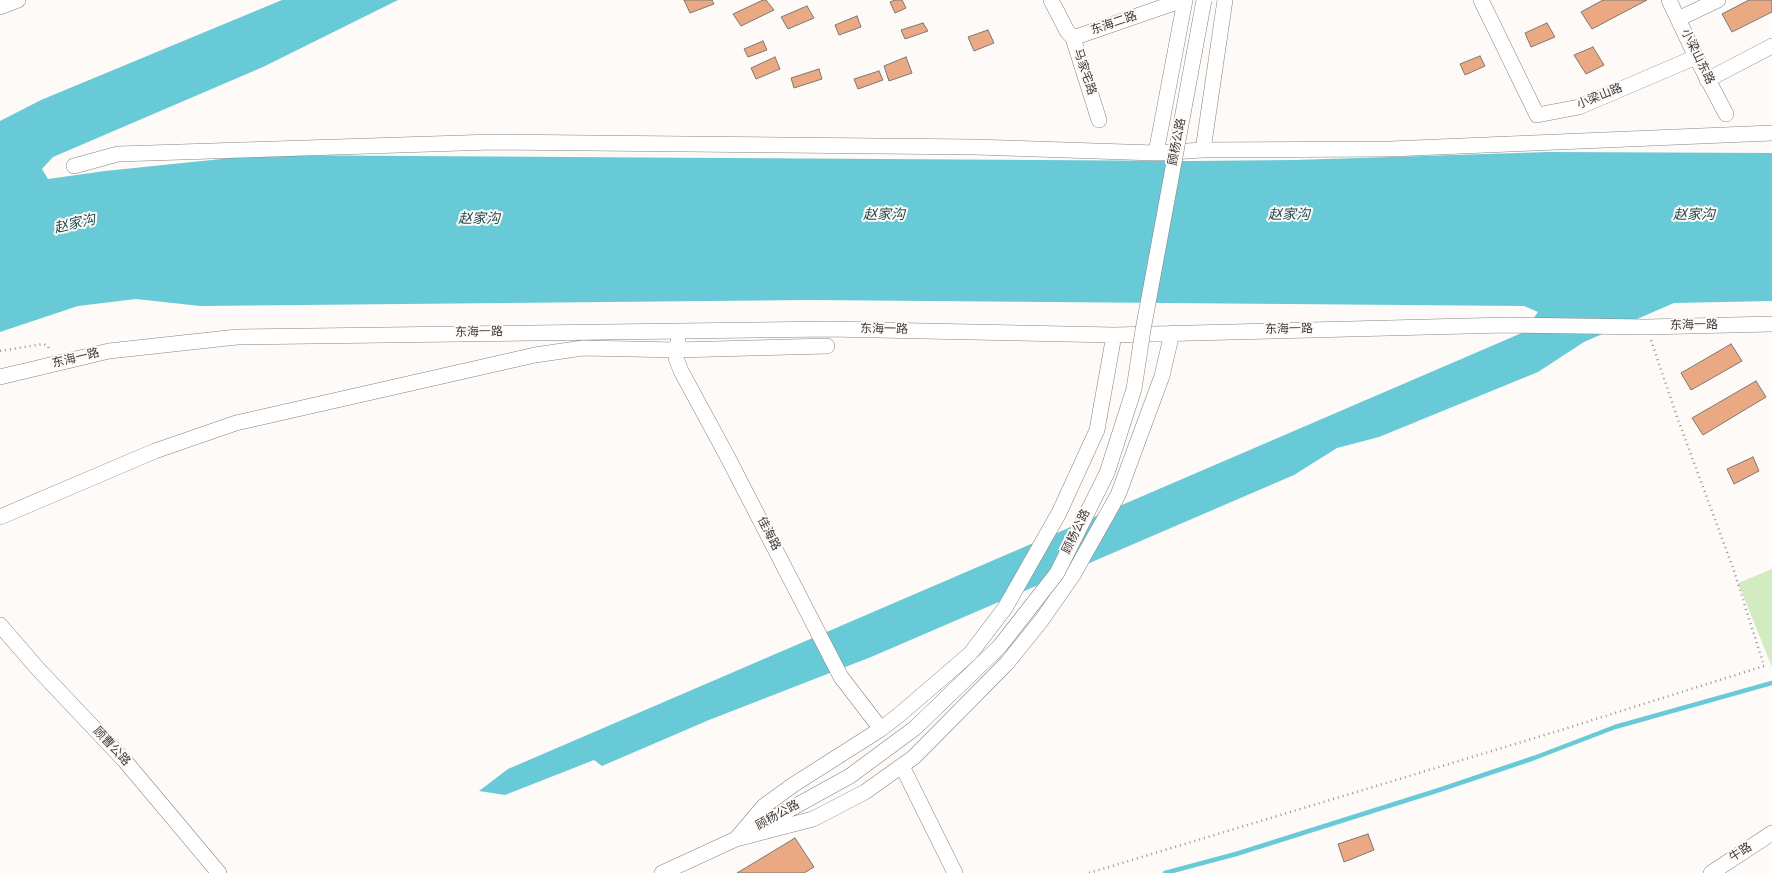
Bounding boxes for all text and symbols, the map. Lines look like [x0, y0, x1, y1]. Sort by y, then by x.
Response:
street label: 东海二路 [1089, 9, 1139, 39]
street label: 小梁山东路 [1677, 27, 1717, 87]
street label: 马家宅路 [1070, 47, 1098, 97]
street label: 小梁山路 [1575, 81, 1625, 113]
street label: 顾杨公路 [1166, 117, 1190, 167]
water label: 赵家沟 [863, 208, 905, 224]
water label: 赵家沟 [1268, 208, 1310, 224]
water label: 赵家沟 [1673, 208, 1715, 224]
water label: 赵家沟 [53, 212, 97, 238]
water label: 赵家沟 [458, 212, 500, 228]
street label: 东海一路 [1670, 318, 1718, 334]
street label: 东海一路 [860, 322, 908, 338]
street label: 东海一路 [1265, 322, 1313, 338]
street label: 东海一路 [455, 325, 503, 341]
street label: 东海一路 [51, 346, 101, 372]
street label: 顾杨公路 [1060, 507, 1094, 557]
street label: 佳海路 [753, 515, 783, 553]
street label: 顾曹公路 [89, 725, 133, 769]
street label: 顾杨公路 [754, 798, 802, 834]
street label: 牛路 [1727, 840, 1755, 866]

